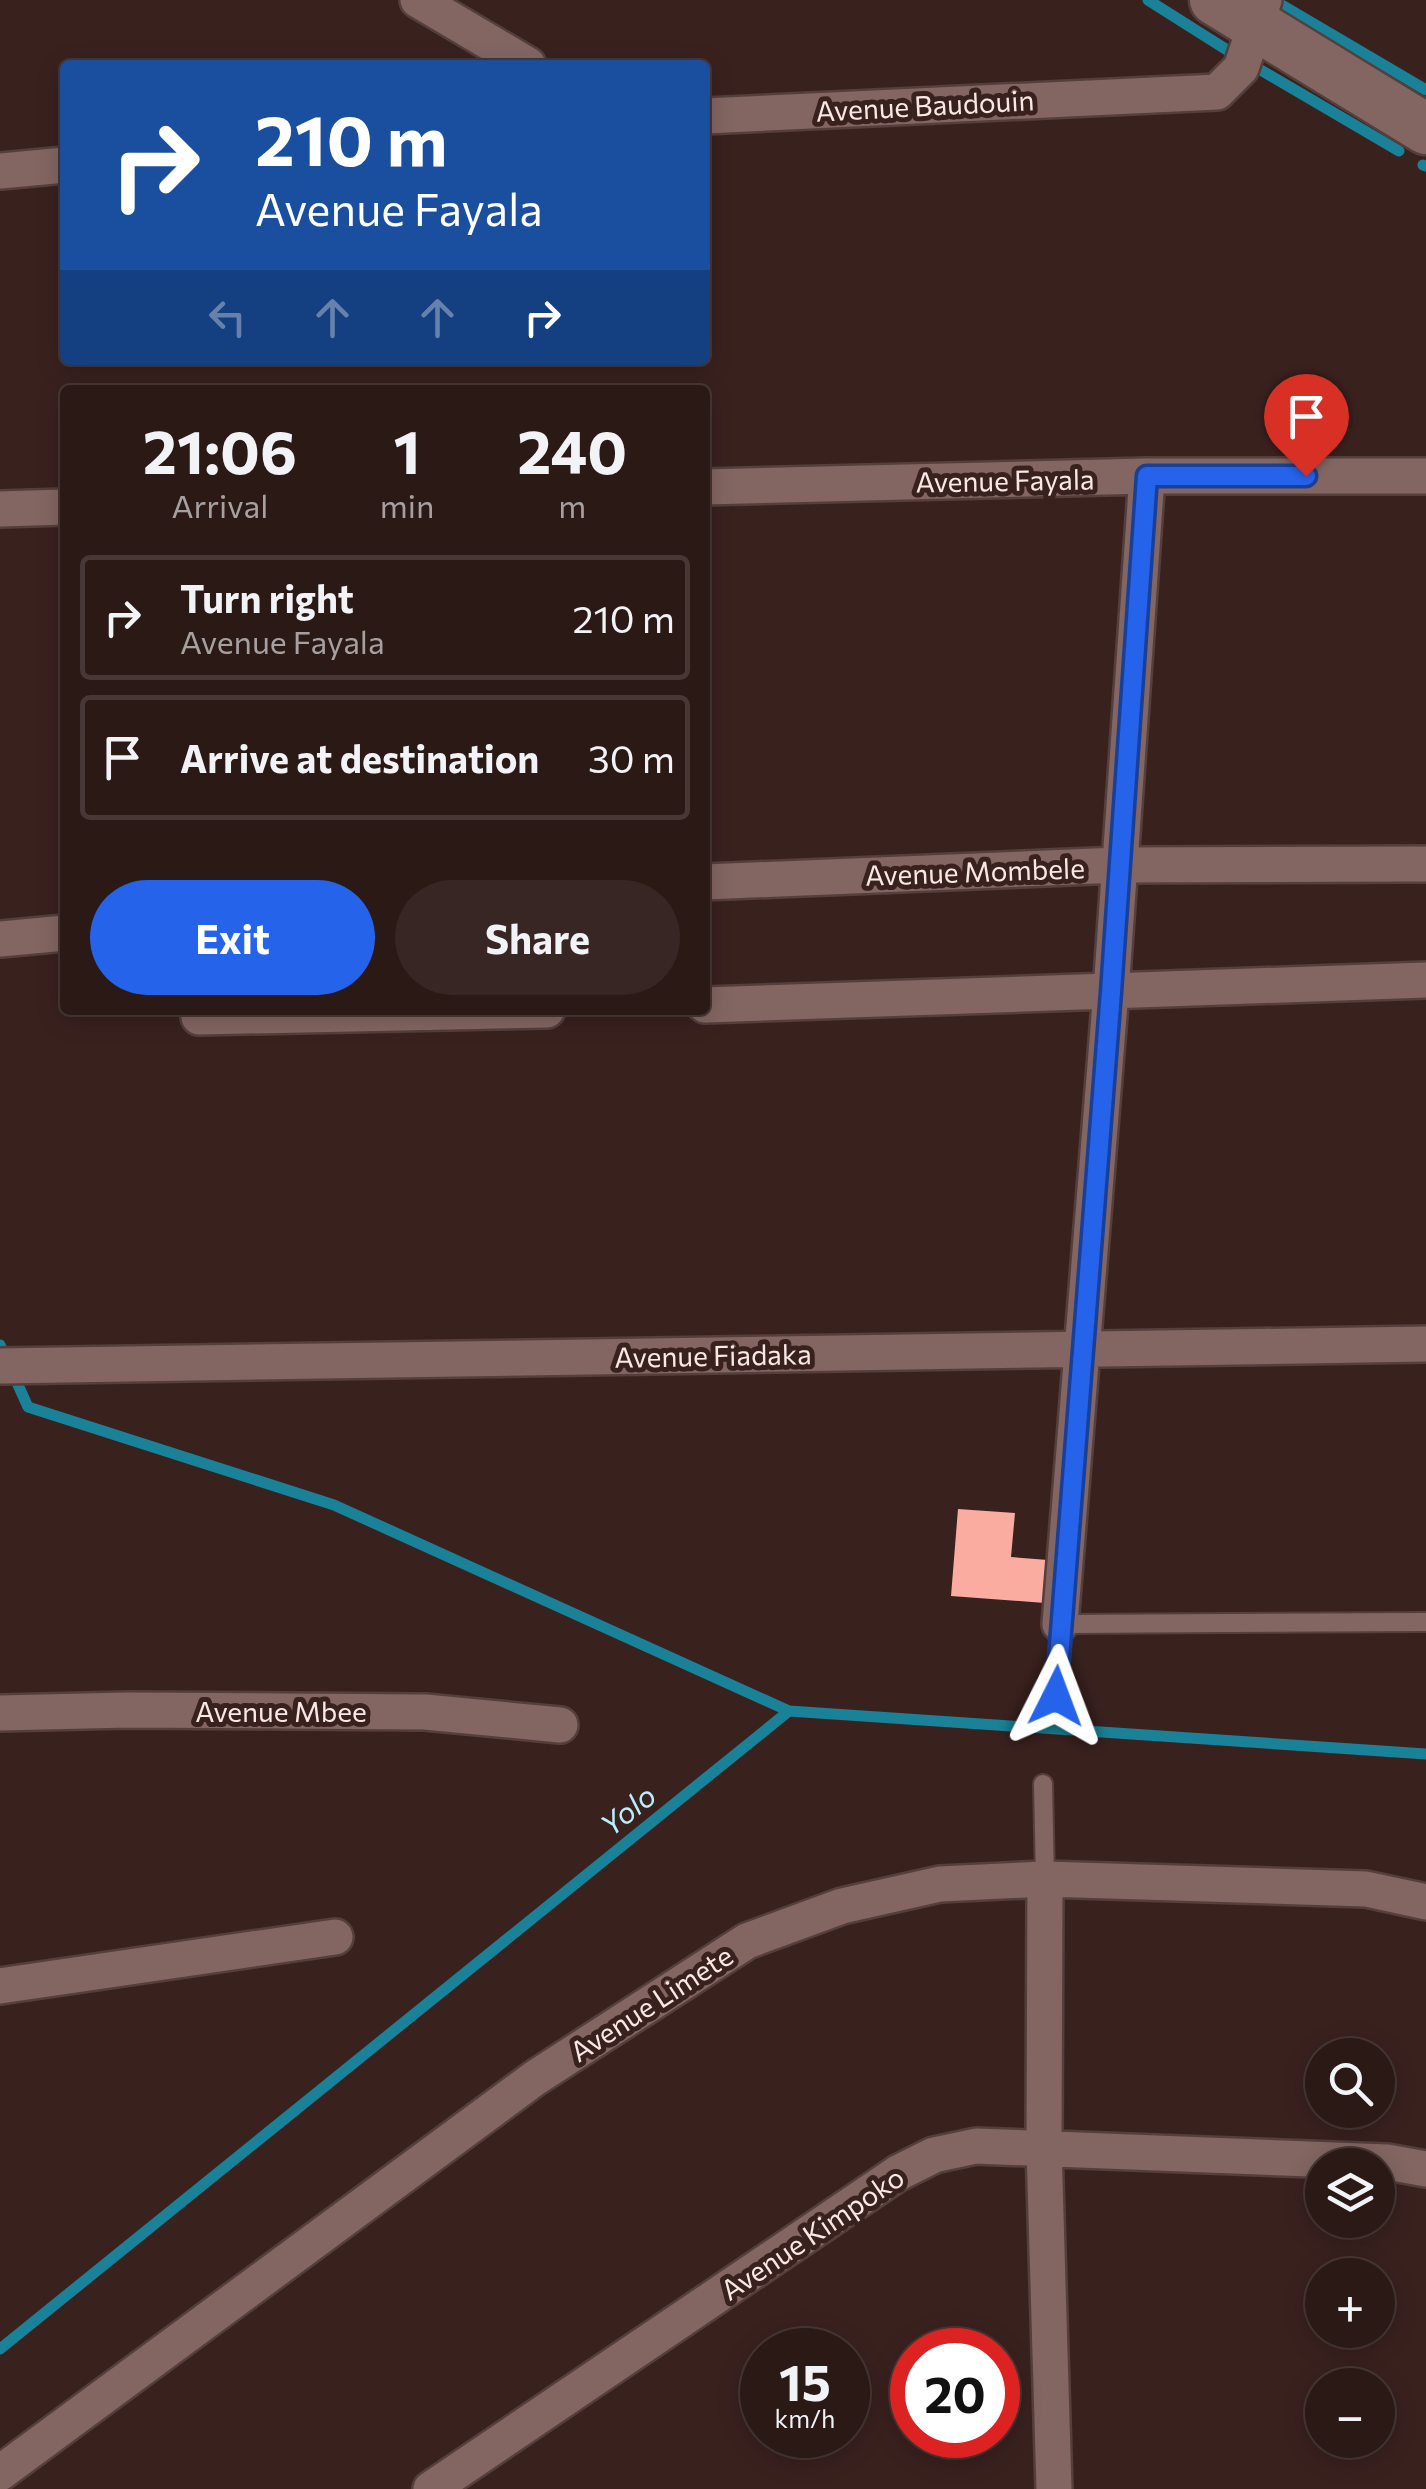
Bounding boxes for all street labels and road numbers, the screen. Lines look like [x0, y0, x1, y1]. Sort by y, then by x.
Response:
street label: Avenue Baudouin [815, 82, 1035, 128]
street label: Avenue Fayala [915, 461, 1095, 499]
street label: Avenue Mombele [865, 850, 1085, 892]
street label: Avenue Fiadaka [614, 1336, 812, 1374]
street label: Avenue Mbee [195, 1694, 367, 1728]
street label: Avenue Limete [563, 1938, 739, 2068]
street label: Avenue Kimpoko [714, 2159, 910, 2307]

